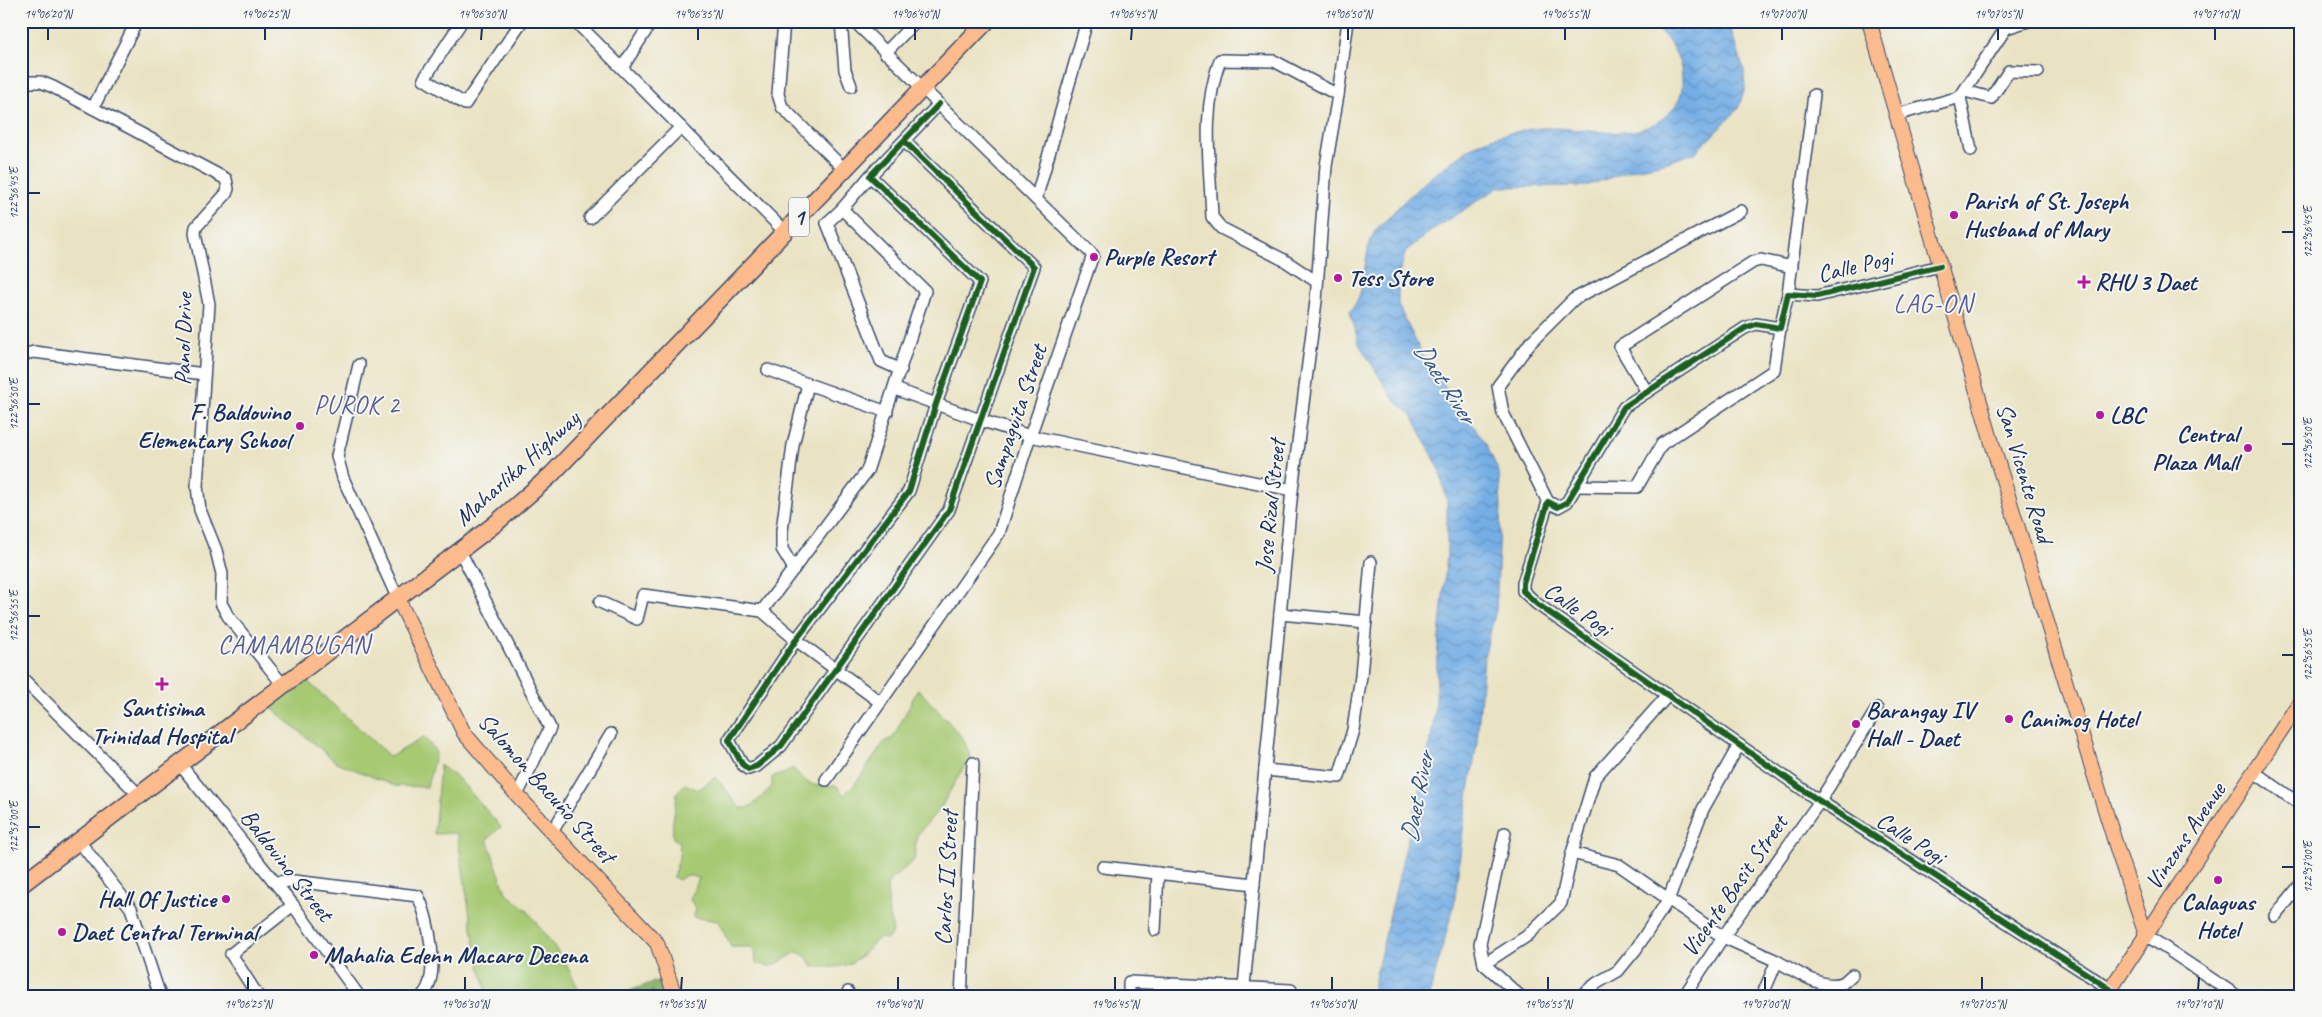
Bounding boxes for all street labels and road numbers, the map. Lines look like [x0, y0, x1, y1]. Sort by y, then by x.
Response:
road number: 1 [789, 198, 809, 236]
street label: Calle Pogi [1815, 242, 1898, 289]
street label: Panol Drive [167, 290, 199, 386]
street label: Sampaguita Street [976, 339, 1054, 493]
street label: San Vicente Road [1990, 400, 2061, 550]
street label: Maharlika Highway [448, 403, 587, 532]
street label: Jose Rizal Street [1248, 435, 1292, 575]
street label: Calle Pogi [1538, 575, 1620, 644]
street label: Salomon Bacuño Street [472, 707, 624, 872]
street label: Vinzons Avenue [2138, 775, 2233, 895]
street label: Baldovino Street [234, 803, 341, 929]
street label: Calle Pogi [1871, 805, 1953, 873]
street label: Carlos II Street [927, 807, 965, 946]
street label: Vicente Basit Street [1674, 808, 1795, 963]

